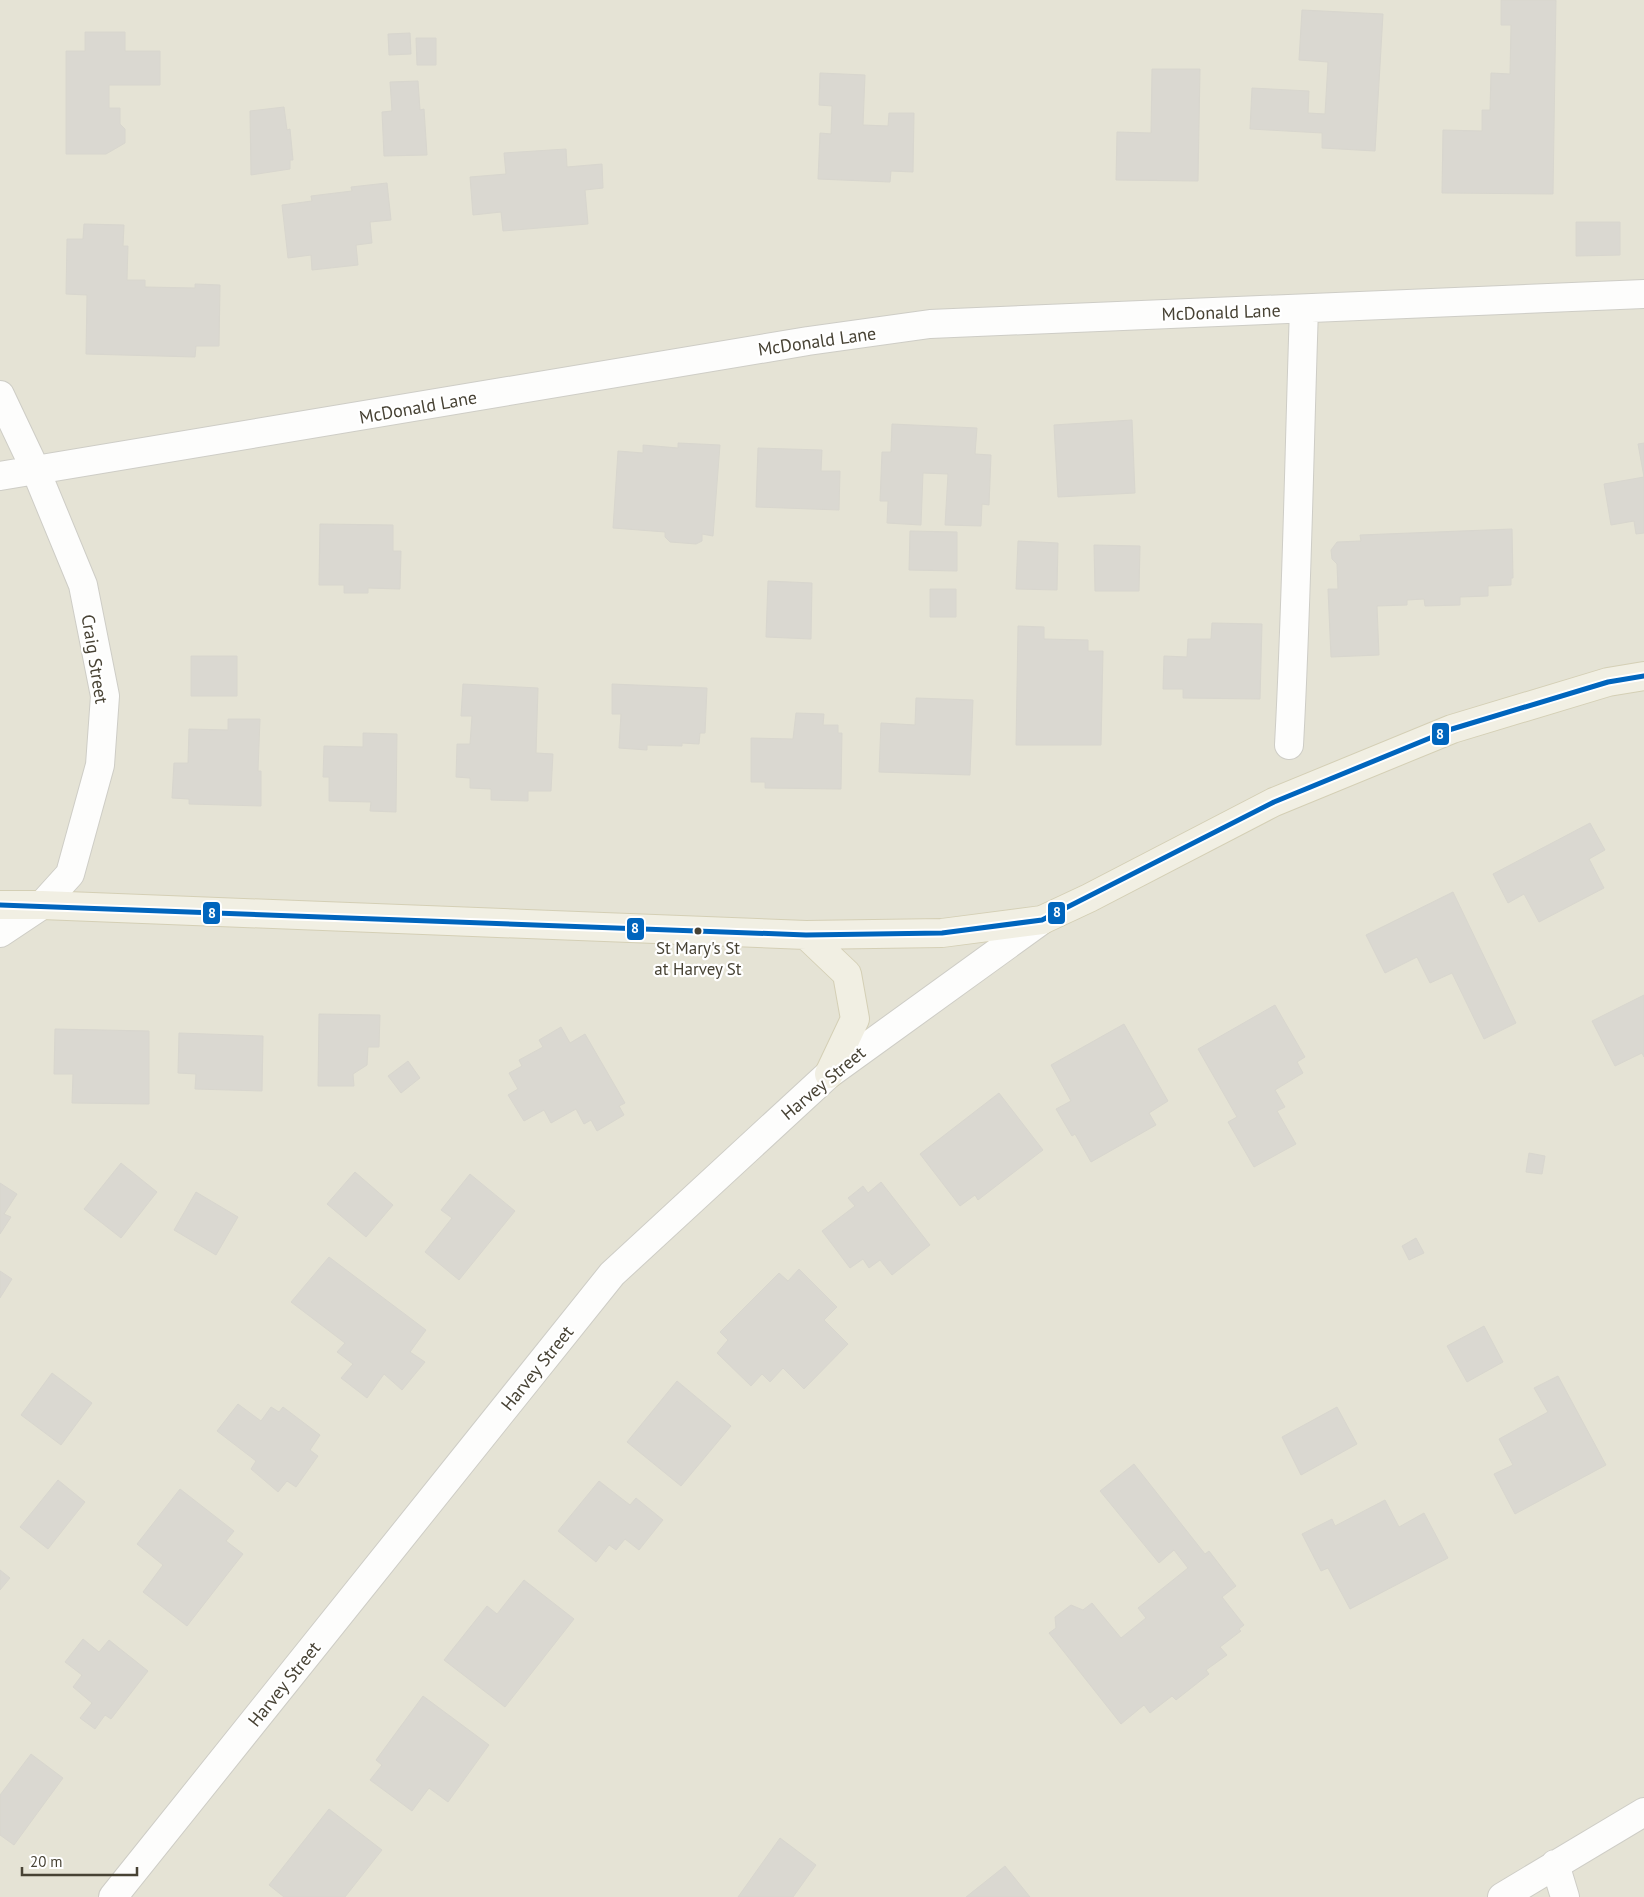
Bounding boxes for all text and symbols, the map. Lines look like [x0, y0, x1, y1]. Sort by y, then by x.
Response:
street label: McDonald Lane [1161, 298, 1281, 326]
street label: McDonald Lane [756, 321, 878, 361]
street label: McDonald Lane [357, 385, 479, 429]
street label: Craig Street [77, 613, 113, 705]
line badge: 8 [1431, 722, 1450, 746]
text: 8 [1436, 725, 1444, 743]
line badge: 8 [202, 901, 221, 925]
line badge: 8 [1047, 901, 1066, 925]
text: 8 [1053, 903, 1061, 921]
text: 8 [208, 904, 216, 922]
line badge: 8 [626, 917, 645, 941]
text: 8 [631, 919, 639, 937]
marker: St Mary's St at Harvey St [693, 926, 703, 936]
place label: St Mary's St at Harvey St [654, 937, 742, 980]
street label: Harvey Street [776, 1041, 870, 1125]
street label: Harvey Street [496, 1321, 578, 1415]
street label: Harvey Street [243, 1637, 325, 1731]
scale bar [22, 1844, 138, 1876]
text: 20 m [30, 1852, 63, 1871]

